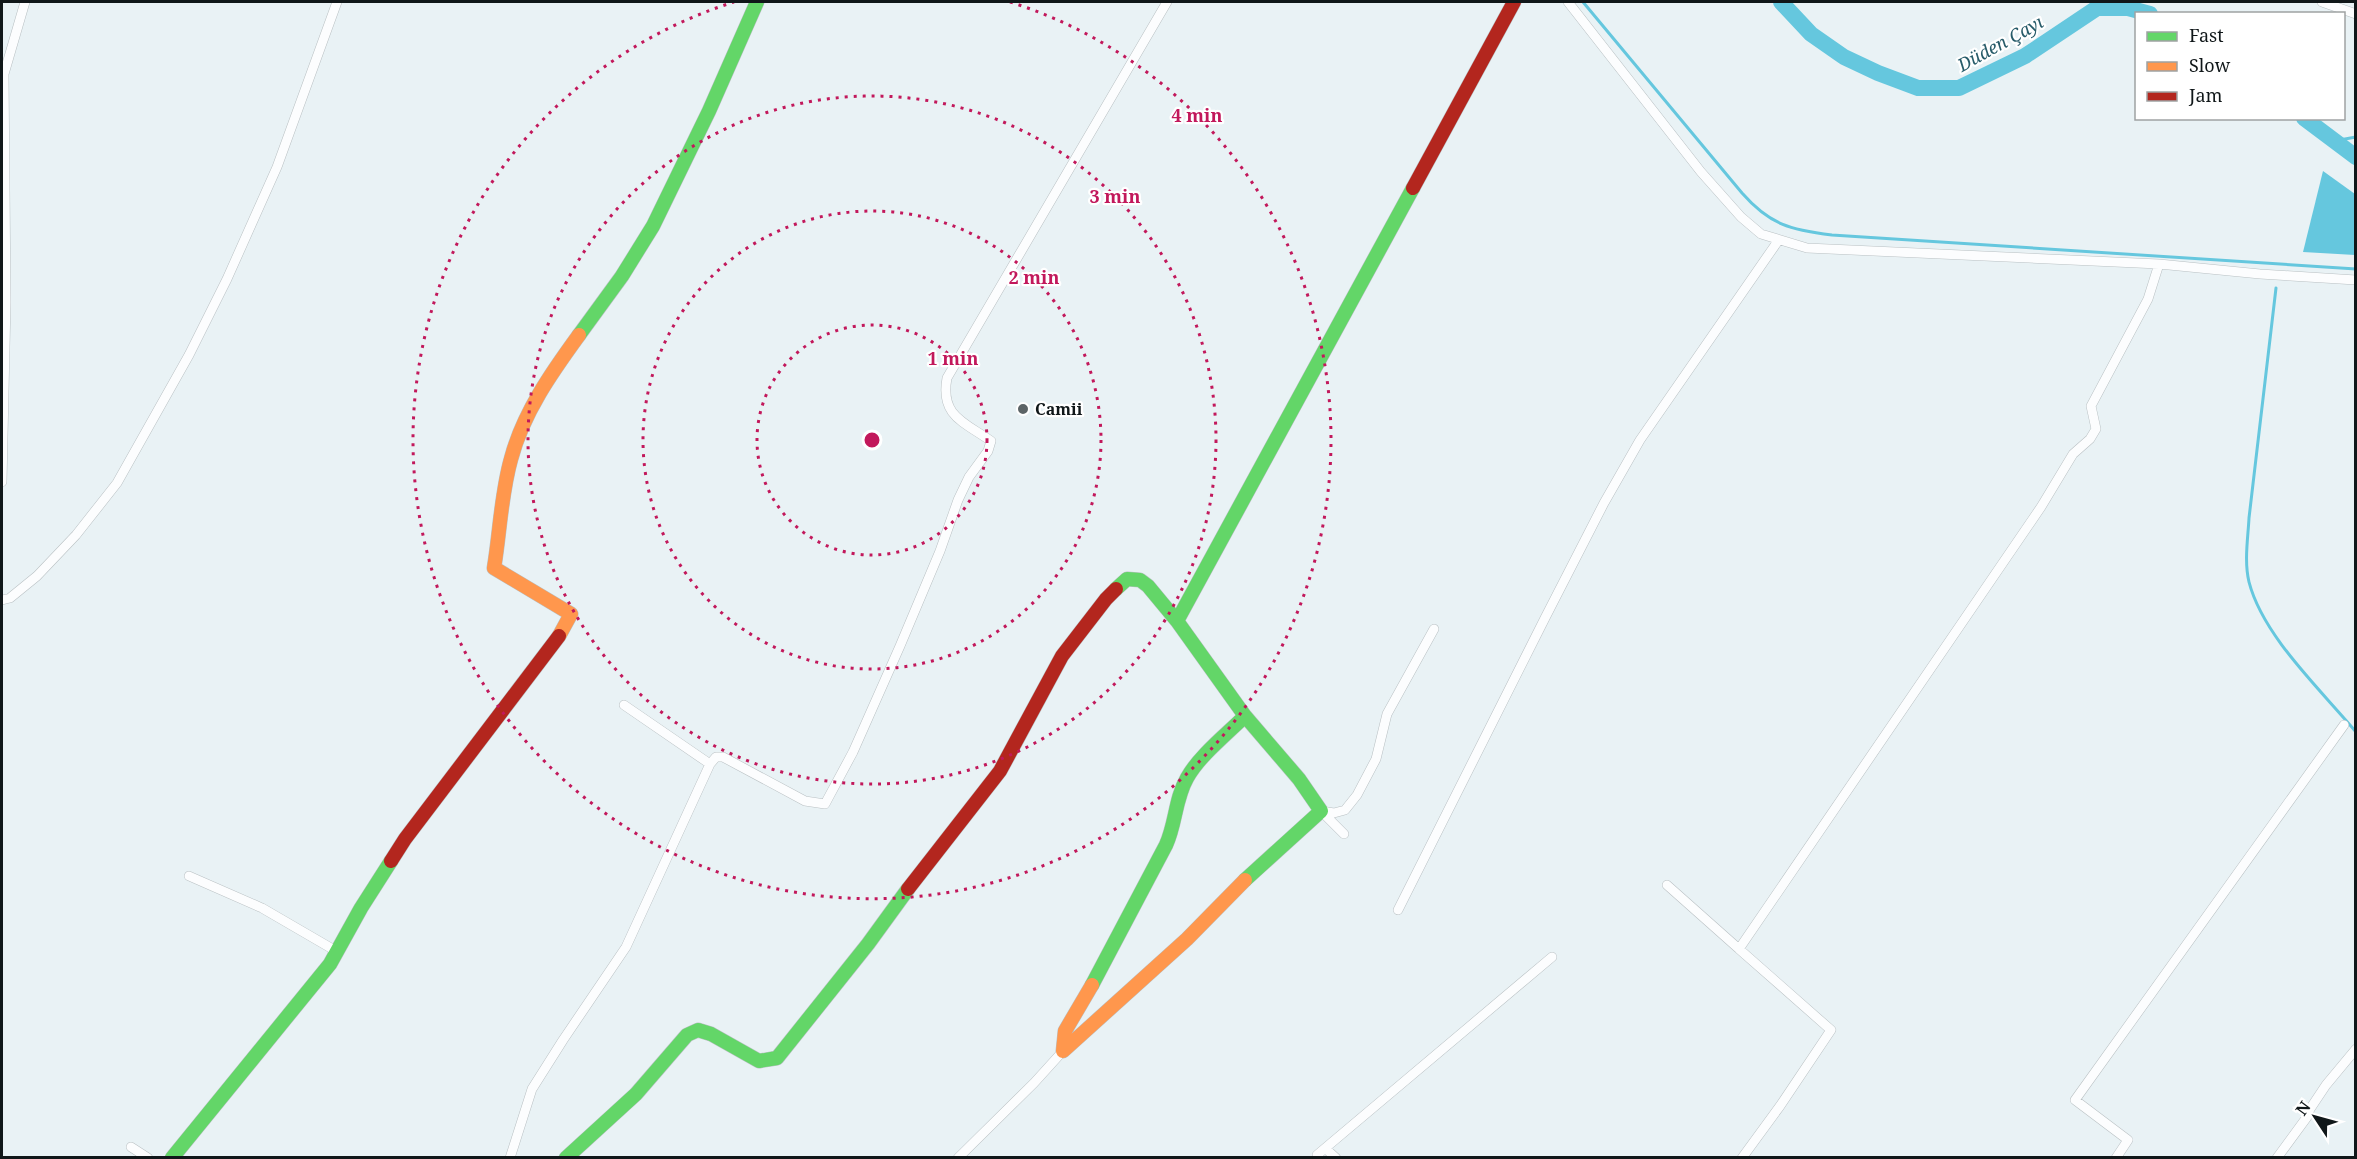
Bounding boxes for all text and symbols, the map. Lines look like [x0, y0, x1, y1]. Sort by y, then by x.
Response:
water label: Düden Çayı [1952, 9, 2048, 77]
legend [2135, 12, 2345, 120]
text: Fast [2189, 23, 2224, 47]
text: Slow [2189, 53, 2231, 77]
text: Jam [2188, 83, 2223, 107]
text: 4 min [1172, 103, 1222, 127]
text: 3 min [1090, 184, 1140, 208]
text: 2 min [1009, 265, 1059, 289]
text: 1 min [928, 346, 978, 370]
place label: Camii [1035, 398, 1083, 420]
marker: Camii [1016, 402, 1030, 416]
centre of rings [862, 430, 882, 450]
north arrow [2285, 1087, 2345, 1147]
text: N [2290, 1096, 2316, 1120]

